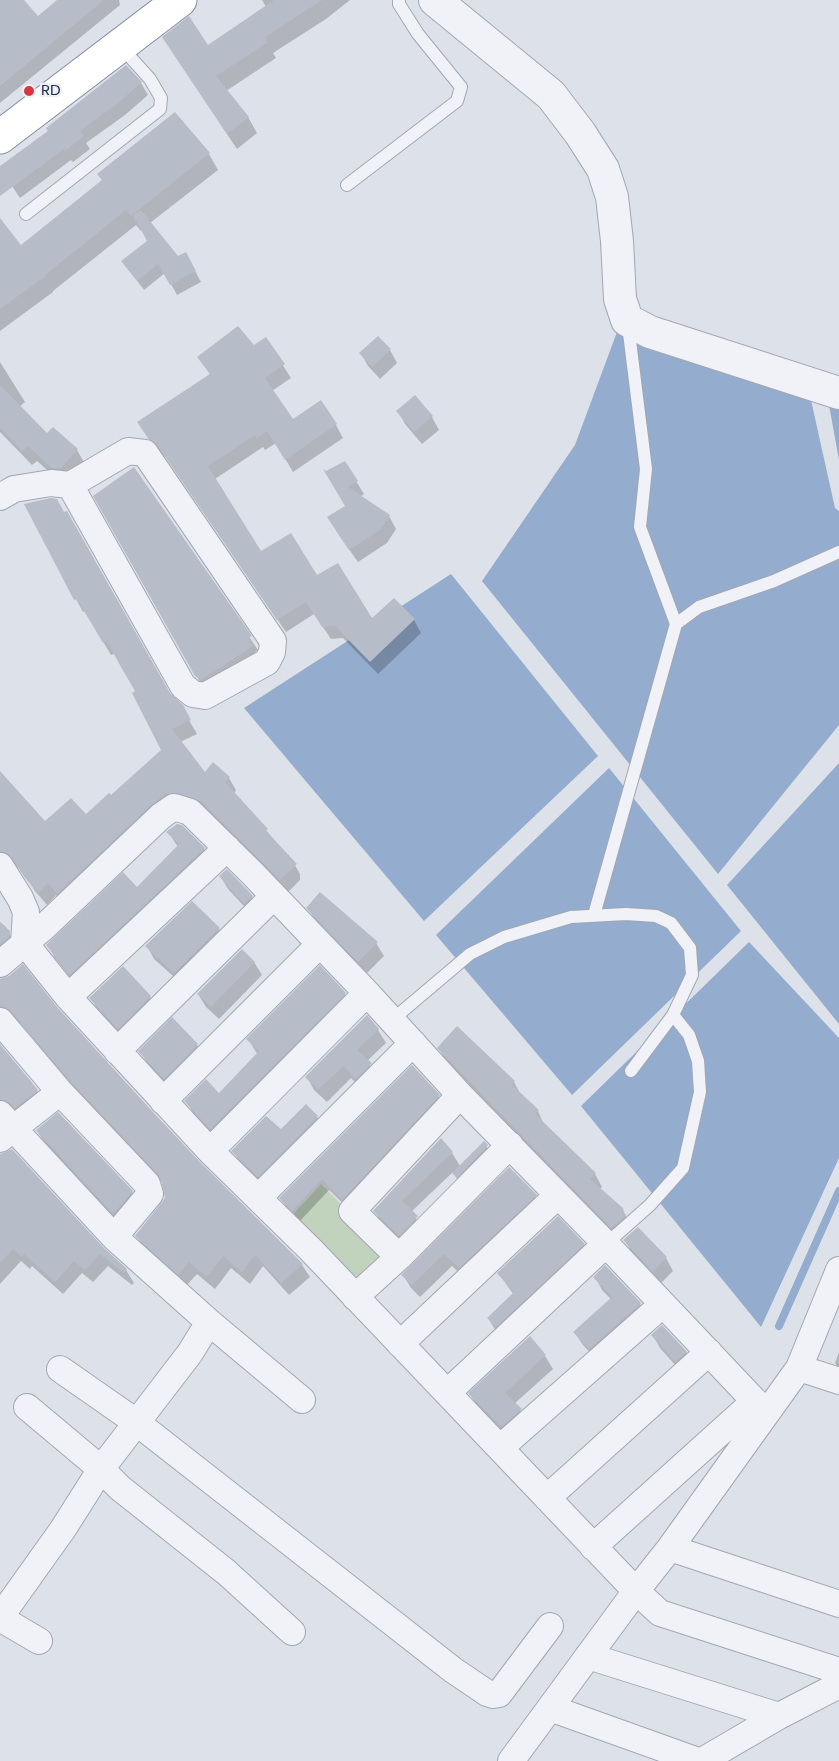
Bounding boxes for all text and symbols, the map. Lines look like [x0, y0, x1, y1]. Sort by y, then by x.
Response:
place label: RD [41, 82, 61, 100]
marker: RD [22, 84, 36, 98]

